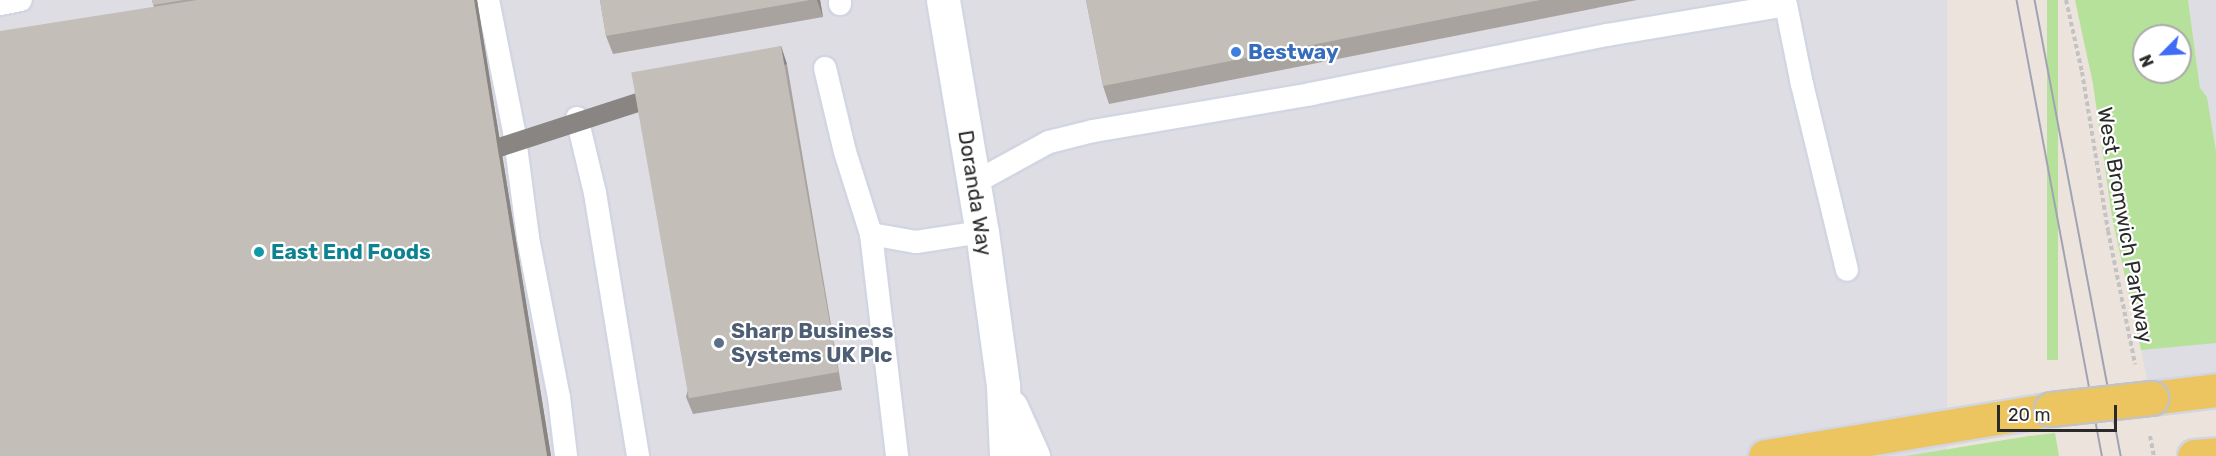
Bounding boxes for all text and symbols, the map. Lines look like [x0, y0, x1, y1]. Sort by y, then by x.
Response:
north arrow [2132, 24, 2192, 84]
place label: Bestway [1248, 39, 1338, 65]
marker: Bestway [1229, 45, 1243, 59]
text: N [2136, 52, 2158, 70]
street label: West Bromwich Parkway [2092, 105, 2158, 345]
street label: Doranda Way [953, 128, 997, 258]
place label: East End Foods [271, 239, 431, 265]
marker: East End Foods [252, 245, 266, 259]
place label: Sharp Business Systems UK Plc [731, 318, 893, 368]
marker: Sharp Business Systems UK Plc [712, 336, 726, 350]
scale bar [2000, 393, 2120, 431]
text: 20 m [2008, 404, 2050, 426]

